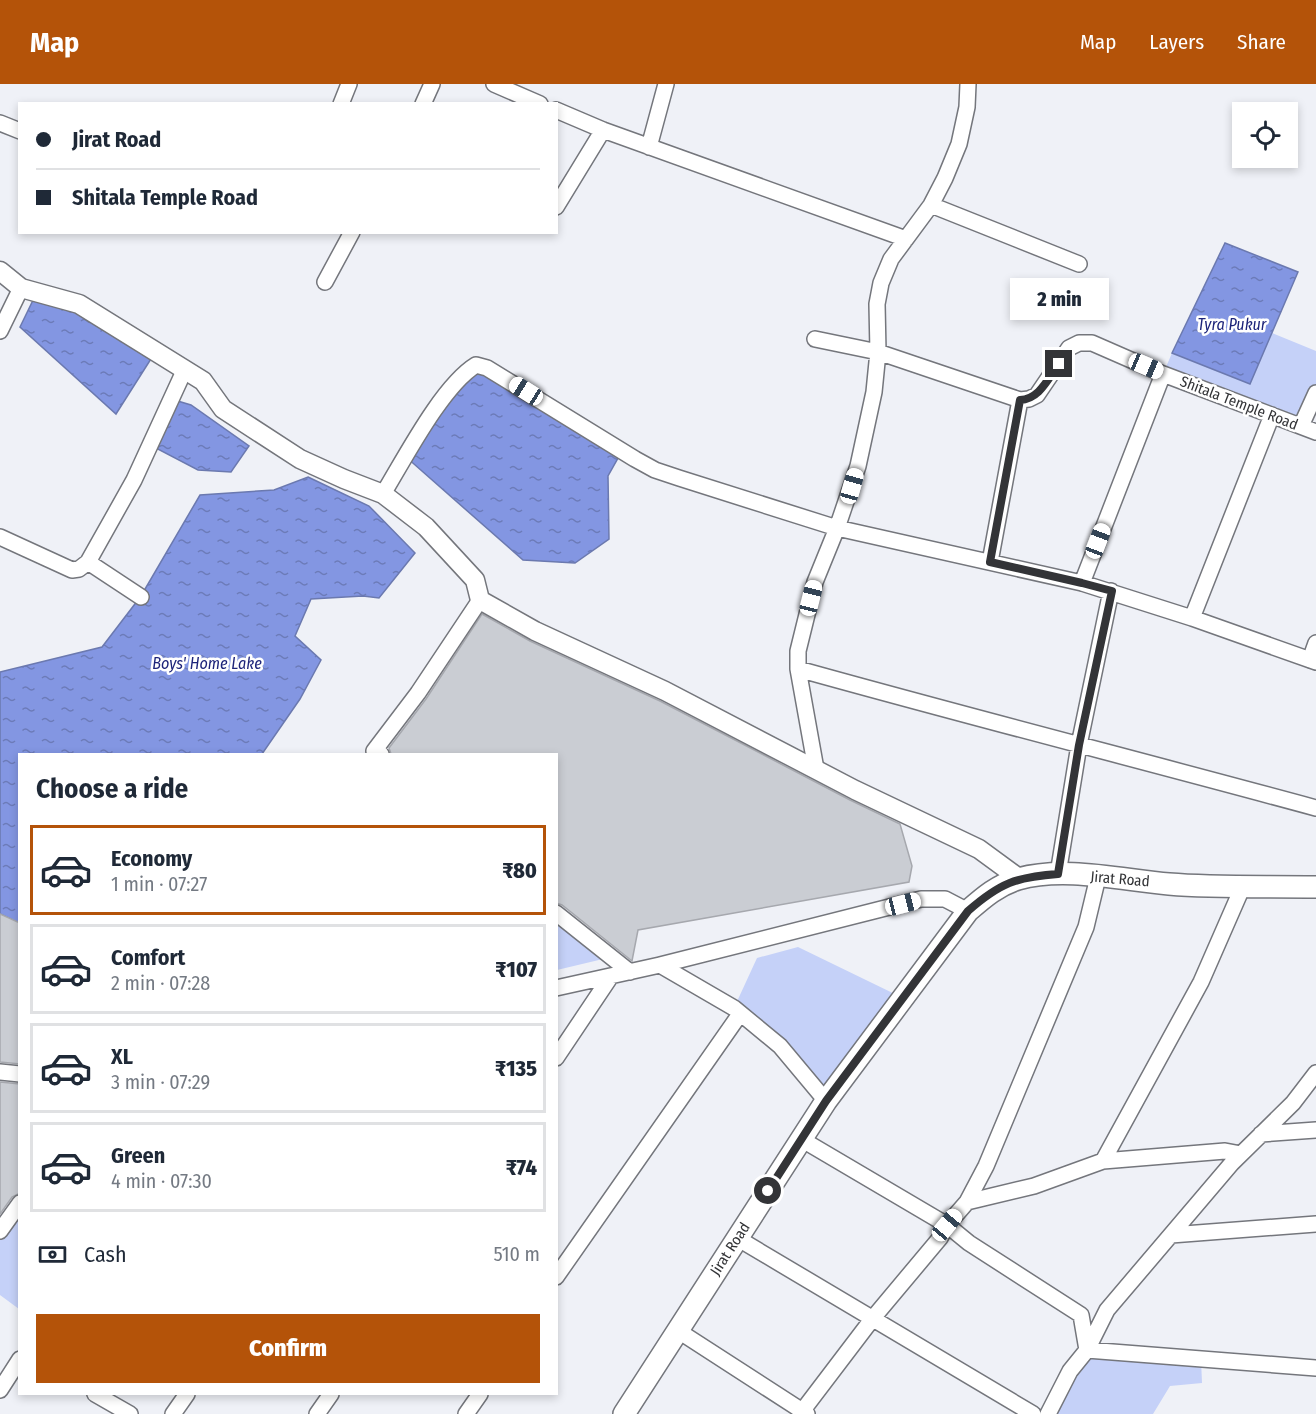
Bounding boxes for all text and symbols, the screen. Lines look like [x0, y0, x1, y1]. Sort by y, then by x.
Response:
text: Map [30, 26, 79, 59]
text: Map [1080, 29, 1116, 55]
text: Layers [1149, 29, 1204, 55]
text: Share [1237, 29, 1286, 55]
map controls [1232, 102, 1298, 168]
button: locate [1232, 102, 1298, 168]
text: Jirat Road [72, 126, 161, 153]
text: Shitala Temple Road [72, 184, 258, 211]
callout: 2 min [1010, 277, 1108, 319]
text: 2 min [1037, 287, 1082, 311]
water label: Tyra Pukur [1198, 315, 1267, 334]
route end [1045, 350, 1072, 377]
car [1126, 351, 1166, 381]
street label: Shitala Temple Road [1177, 372, 1301, 434]
car [506, 374, 546, 408]
car [838, 466, 866, 506]
car [1083, 521, 1113, 561]
car [798, 578, 824, 618]
water label: Boys' Home Lake [152, 654, 262, 673]
text: Choose a ride [36, 773, 188, 805]
icon: car [39, 843, 93, 897]
text: Economy [111, 845, 192, 872]
text: ₹80 [502, 857, 537, 884]
street label: Jirat Road [1090, 867, 1150, 891]
text: 1 min · 07:27 [111, 872, 207, 896]
car [883, 891, 923, 917]
icon: car [39, 942, 93, 996]
text: Comfort [111, 944, 185, 971]
text: ₹107 [495, 956, 537, 983]
text: 2 min · 07:28 [111, 971, 210, 995]
icon: car [39, 1041, 93, 1095]
text: XL [111, 1043, 133, 1070]
text: ₹135 [495, 1055, 537, 1082]
text: 3 min · 07:29 [111, 1070, 210, 1094]
icon: car [39, 1140, 93, 1194]
text: Green [111, 1142, 165, 1169]
text: ₹74 [506, 1154, 537, 1181]
text: 4 min · 07:30 [111, 1169, 212, 1193]
route start [754, 1177, 781, 1204]
car [929, 1205, 965, 1245]
street label: Jirat Road [706, 1219, 754, 1279]
icon: cash [36, 1238, 69, 1271]
text: Cash [84, 1241, 127, 1268]
text: 510 m [494, 1242, 540, 1266]
button: Confirm [36, 1314, 540, 1383]

